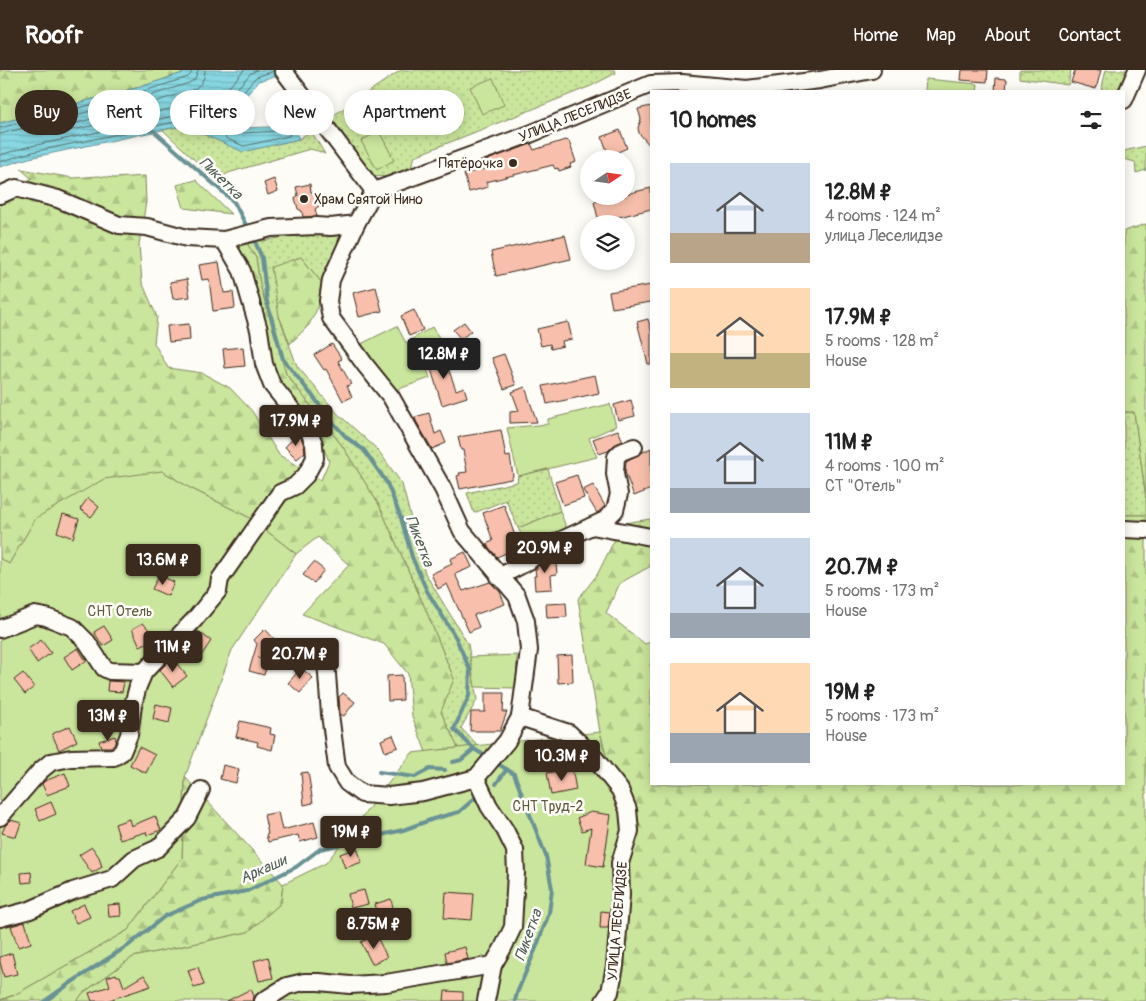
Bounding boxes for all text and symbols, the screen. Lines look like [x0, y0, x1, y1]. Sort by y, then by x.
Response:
text: Roofr [25, 21, 83, 50]
text: Home [853, 24, 898, 47]
text: Map [926, 24, 956, 47]
text: About [984, 24, 1030, 47]
text: Contact [1058, 24, 1121, 47]
street label: УЛИЦА ЛЕСЕЛИДЗЕ [516, 85, 634, 146]
chip: Buy [15, 90, 78, 135]
chip: Rent [88, 90, 160, 135]
chip: Filters [170, 90, 255, 135]
chip: New [265, 90, 334, 135]
chip: Apartment [344, 90, 464, 135]
icon: filters [1077, 106, 1105, 134]
text: 10 homes [670, 107, 756, 134]
north arrow [580, 150, 635, 205]
map controls [580, 150, 635, 270]
water label: Пикетка [195, 153, 247, 204]
place label: Пятёрочка [439, 155, 503, 172]
marker: Пятёрочка [507, 157, 519, 169]
text: 12.8M ₽ [825, 179, 892, 206]
icon: home [710, 183, 770, 243]
place label: Храм Святой Нино [314, 191, 423, 208]
marker: Храм Святой Нино [298, 193, 310, 205]
text: 4 rooms · 124 m² [825, 206, 941, 226]
button: layers [580, 215, 635, 270]
text: улица Леселидзе [825, 226, 943, 246]
text: 17.9M ₽ [825, 304, 892, 331]
icon: home [710, 308, 770, 368]
text: 5 rooms · 128 m² [825, 331, 939, 351]
pin: 12.8M ₽ [398, 338, 490, 380]
text: 12.8M ₽ [418, 344, 470, 364]
text: House [825, 351, 867, 371]
pin: 17.9M ₽ [250, 404, 342, 447]
text: 17.9M ₽ [270, 411, 322, 431]
text: 11M ₽ [825, 429, 874, 456]
icon: home [710, 433, 770, 493]
text: 4 rooms · 100 m² [825, 456, 944, 476]
text: СТ "Отель" [825, 476, 902, 496]
water label: Пикетка [401, 513, 438, 570]
pin: 20.9M ₽ [499, 532, 591, 574]
text: 20.9M ₽ [517, 538, 573, 558]
pin: 13.6M ₽ [117, 544, 209, 586]
text: 13.6M ₽ [137, 550, 189, 570]
text: 20.7M ₽ [825, 554, 899, 581]
icon: home [710, 558, 770, 618]
text: 5 rooms · 173 m² [825, 581, 939, 601]
text: House [825, 601, 867, 621]
park label: СНТ Отель [88, 603, 152, 620]
pin: 11M ₽ [138, 630, 208, 673]
text: 11M ₽ [154, 637, 192, 657]
pin: 20.7M ₽ [254, 638, 346, 680]
text: 20.7M ₽ [272, 644, 328, 664]
text: 19M ₽ [825, 679, 876, 706]
icon: home [710, 683, 770, 743]
pin: 13M ₽ [73, 700, 143, 742]
text: 13M ₽ [88, 706, 128, 726]
text: 5 rooms · 173 m² [825, 706, 939, 726]
text: House [825, 726, 867, 746]
pin: 10.3M ₽ [516, 740, 608, 782]
text: 10.3M ₽ [535, 746, 589, 766]
park label: СНТ Труд-2 [513, 798, 584, 815]
pin: 19M ₽ [316, 816, 386, 858]
text: 19M ₽ [331, 822, 371, 842]
water label: Аркаши [237, 850, 291, 888]
street label: УЛИЦА ЛЕСЕЛИДЗЕ [604, 861, 631, 981]
water label: Пикетка [510, 906, 547, 963]
pin: 8.75M ₽ [328, 908, 420, 950]
text: 8.75M ₽ [347, 914, 401, 934]

